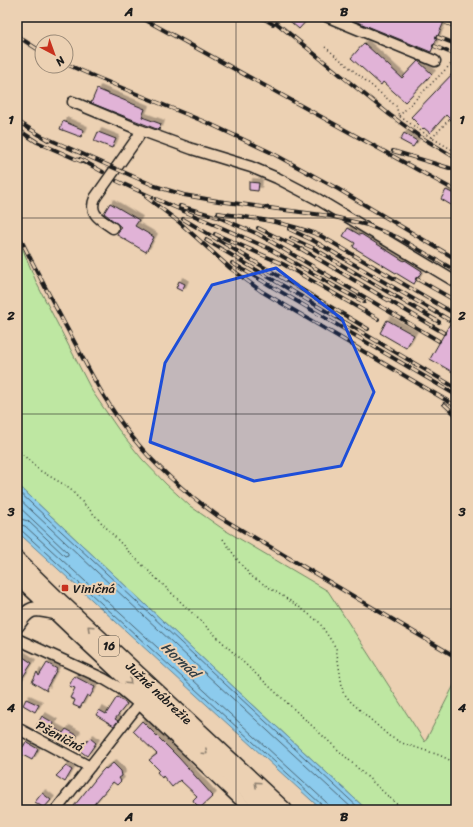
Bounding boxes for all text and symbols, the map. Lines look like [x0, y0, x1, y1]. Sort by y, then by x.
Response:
text: A [124, 0, 133, 23]
text: B [340, 0, 349, 23]
north arrow [34, 34, 74, 74]
text: N [51, 51, 70, 71]
text: 1 [8, 108, 14, 131]
text: 1 [459, 108, 465, 131]
text: 2 [6, 304, 15, 327]
text: 2 [457, 304, 466, 327]
text: 3 [6, 500, 15, 523]
text: 3 [457, 500, 466, 523]
place label: Viničná [73, 577, 115, 600]
marker: Viničná [60, 583, 70, 593]
one-way arrow [87, 626, 95, 633]
road number: 16 [99, 636, 119, 656]
water label: Hornád [155, 636, 208, 687]
street label: Južné nábrežie [119, 655, 198, 730]
one-way arrow [124, 677, 132, 685]
text: 4 [6, 696, 16, 719]
text: 4 [457, 696, 467, 719]
street label: Pšeničná [32, 714, 88, 758]
one-way arrow [200, 748, 208, 755]
one-way arrow [254, 781, 261, 788]
text: A [124, 805, 133, 827]
text: B [340, 805, 349, 827]

